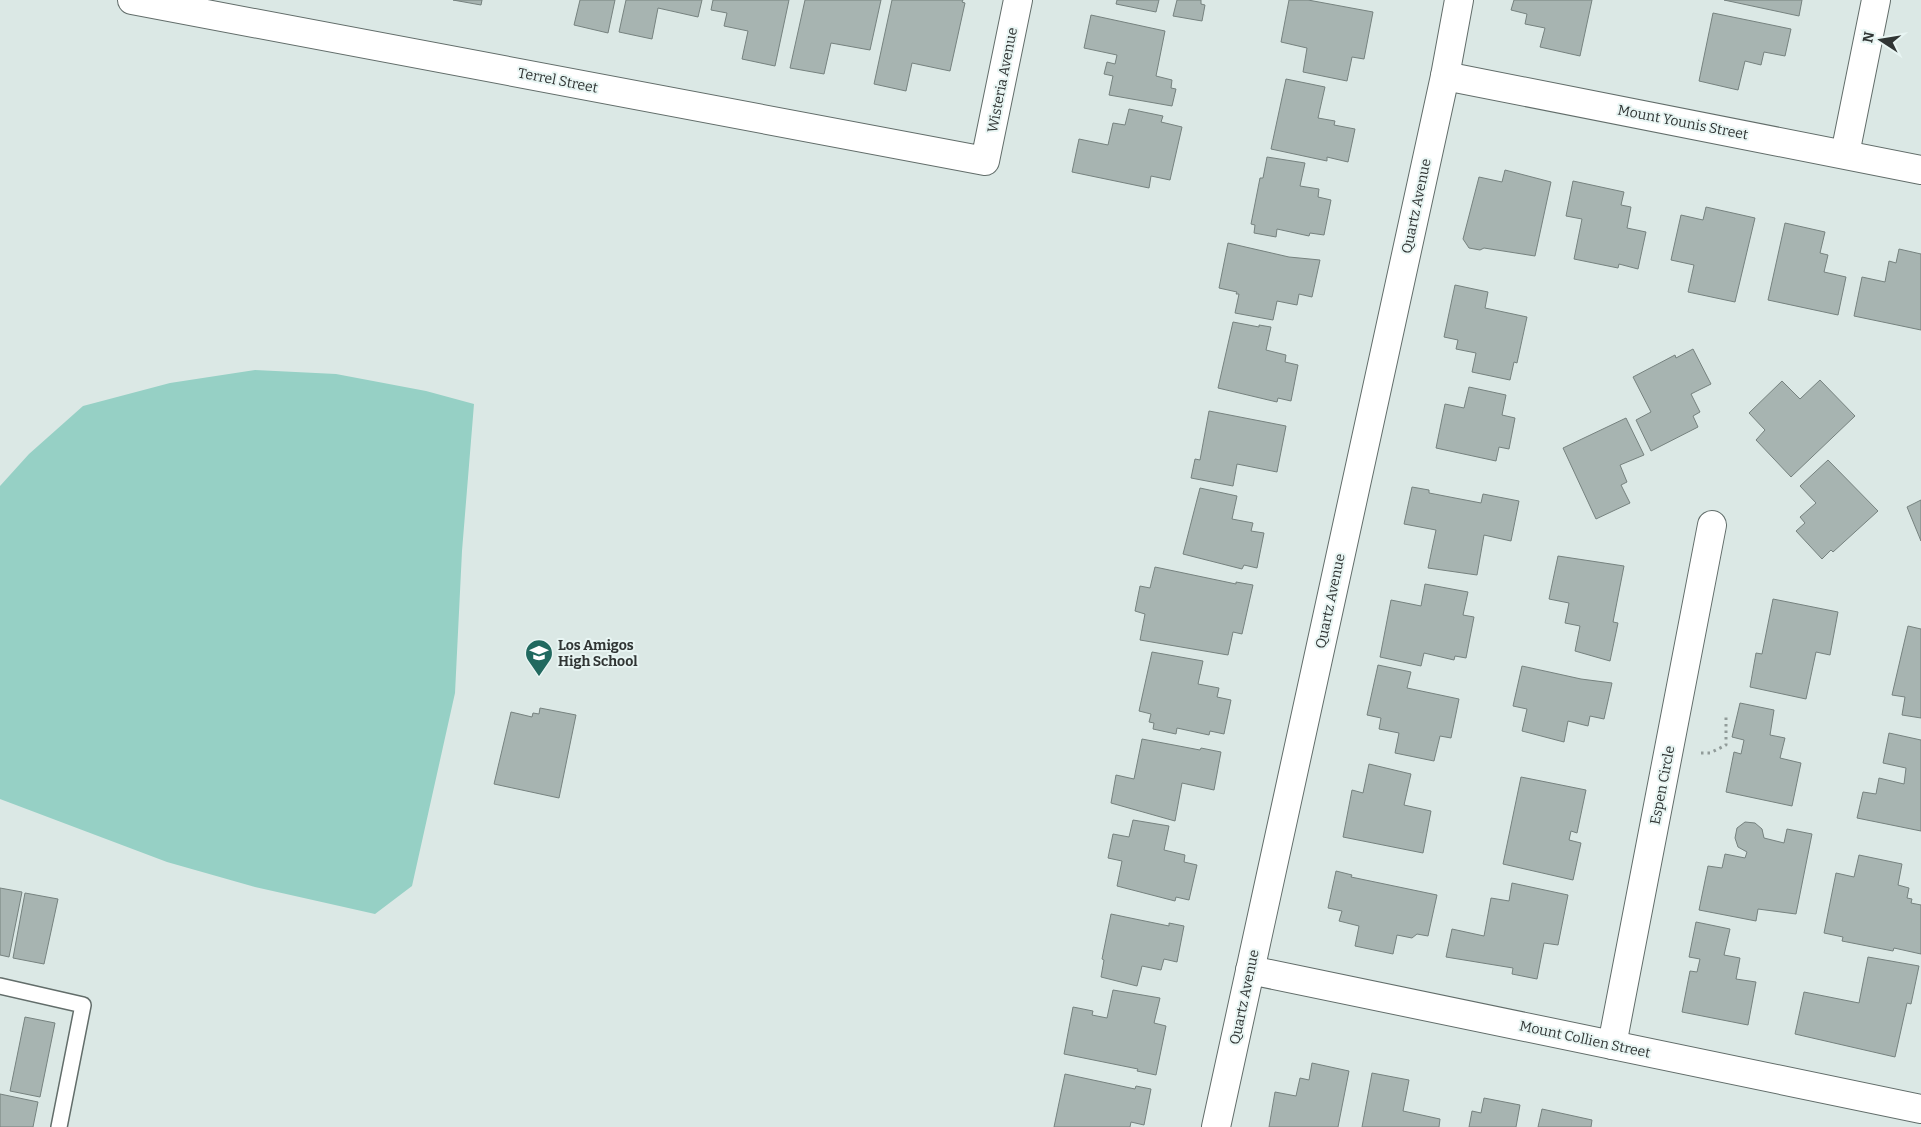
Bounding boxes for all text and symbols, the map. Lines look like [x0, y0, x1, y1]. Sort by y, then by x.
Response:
north arrow [1856, 15, 1906, 65]
street label: Wisteria Avenue [984, 26, 1021, 134]
text: N [1859, 30, 1878, 44]
street label: Terrel Street [517, 64, 599, 97]
street label: Mount Younis Street [1616, 102, 1750, 143]
street label: Quartz Avenue [1398, 157, 1435, 255]
street label: Quartz Avenue [1312, 552, 1349, 650]
place label: Los Amigos High School [558, 637, 638, 670]
school or university icon: Los Amigos High School [524, 638, 554, 677]
street label: Espen Circle [1647, 744, 1678, 826]
street label: Quartz Avenue [1226, 948, 1263, 1046]
street label: Mount Collien Street [1518, 1017, 1652, 1062]

